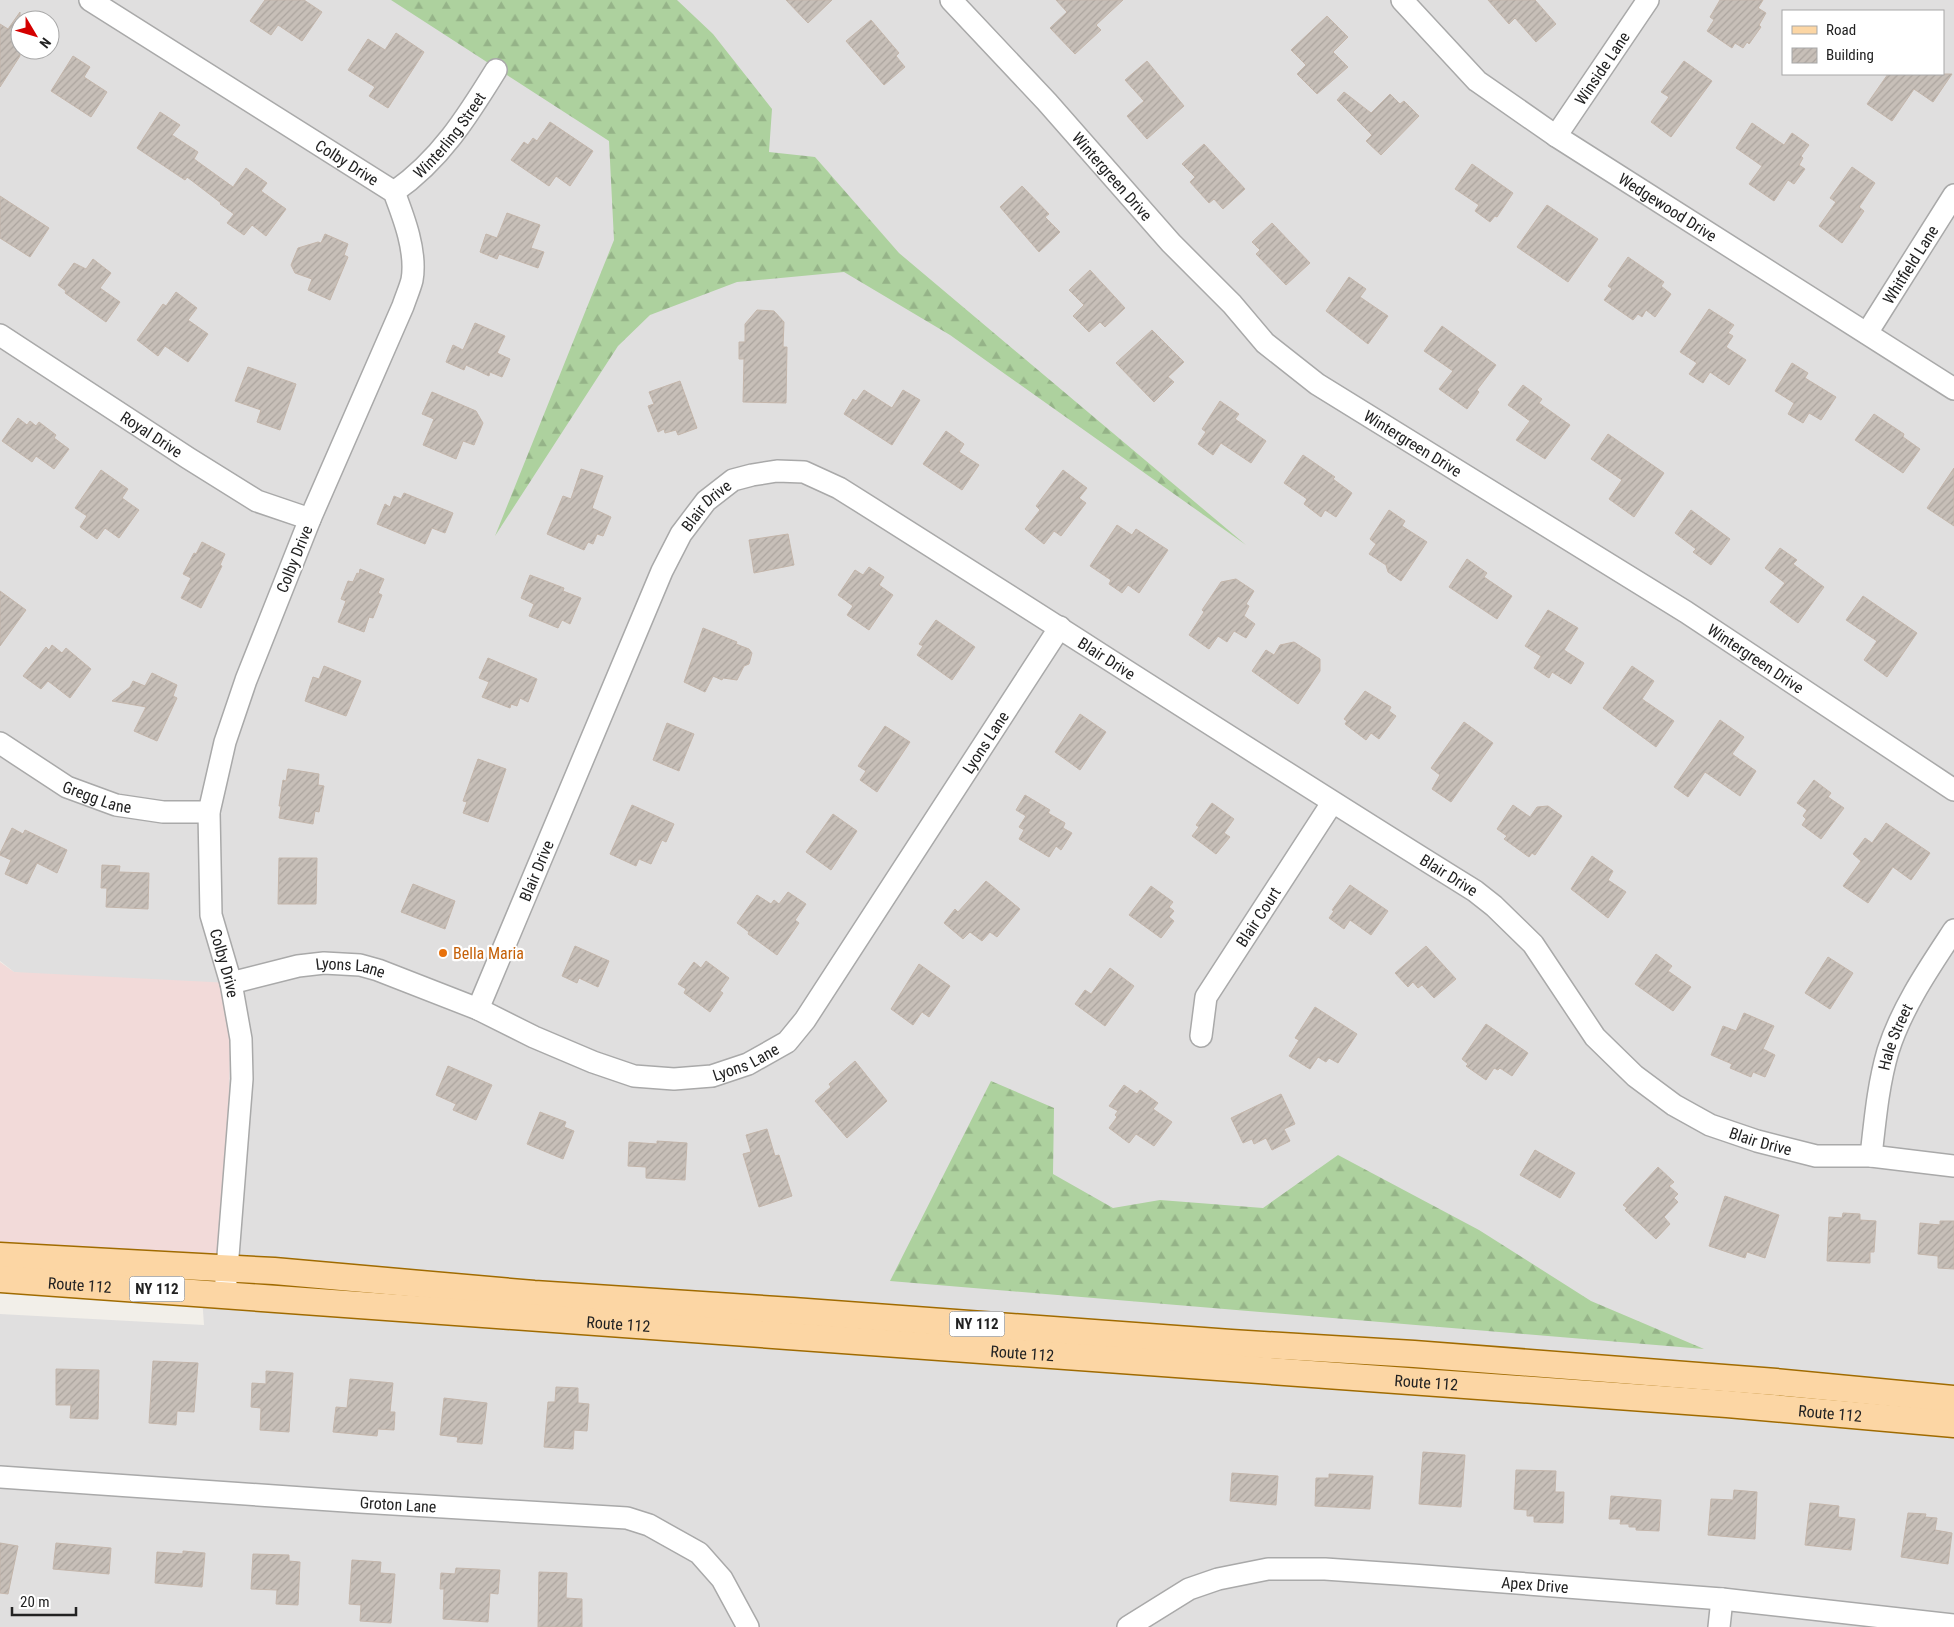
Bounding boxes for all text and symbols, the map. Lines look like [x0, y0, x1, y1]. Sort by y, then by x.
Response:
north arrow [10, 10, 60, 60]
legend [1782, 10, 1944, 75]
text: Road [1826, 21, 1856, 39]
street label: Winside Lane [1571, 28, 1634, 109]
text: N [36, 35, 54, 51]
text: Building [1826, 46, 1874, 64]
street label: Winterling Street [410, 89, 490, 182]
street label: Wintergreen Drive [1068, 128, 1156, 225]
street label: Colby Drive [312, 136, 382, 190]
street label: Wedgewood Drive [1615, 169, 1720, 246]
street label: Whitfield Lane [1879, 222, 1943, 308]
street label: Wintergreen Drive [1360, 406, 1465, 481]
street label: Royal Drive [117, 407, 186, 462]
street label: Blair Drive [678, 476, 735, 535]
street label: Colby Drive [272, 523, 317, 596]
street label: Wintergreen Drive [1704, 620, 1807, 698]
street label: Blair Drive [1074, 633, 1139, 684]
street label: Lyons Lane [959, 708, 1013, 777]
street label: Gregg Lane [60, 777, 133, 817]
street label: Blair Drive [515, 838, 558, 904]
street label: Blair Drive [1416, 850, 1481, 900]
street label: Blair Court [1232, 883, 1285, 950]
street label: Colby Drive [206, 927, 242, 999]
place label: Bella Maria [453, 944, 524, 963]
marker: Bella Maria [437, 947, 449, 959]
street label: Lyons Lane [315, 954, 388, 982]
street label: Hale Street [1874, 1000, 1917, 1072]
street label: Lyons Lane [710, 1040, 782, 1085]
street label: Blair Drive [1727, 1123, 1794, 1159]
street label: Route 112 [47, 1273, 112, 1297]
road number: NY 112 [130, 1276, 184, 1302]
street label: Route 112 [586, 1312, 651, 1336]
road number: NY 112 [950, 1312, 1004, 1336]
street label: Route 112 [990, 1342, 1055, 1365]
street label: Route 112 [1394, 1371, 1459, 1395]
street label: Route 112 [1797, 1401, 1863, 1426]
street label: Groton Lane [359, 1493, 437, 1517]
street label: Apex Drive [1501, 1573, 1569, 1597]
scale bar [12, 1584, 76, 1616]
text: 20 m [20, 1593, 50, 1611]

